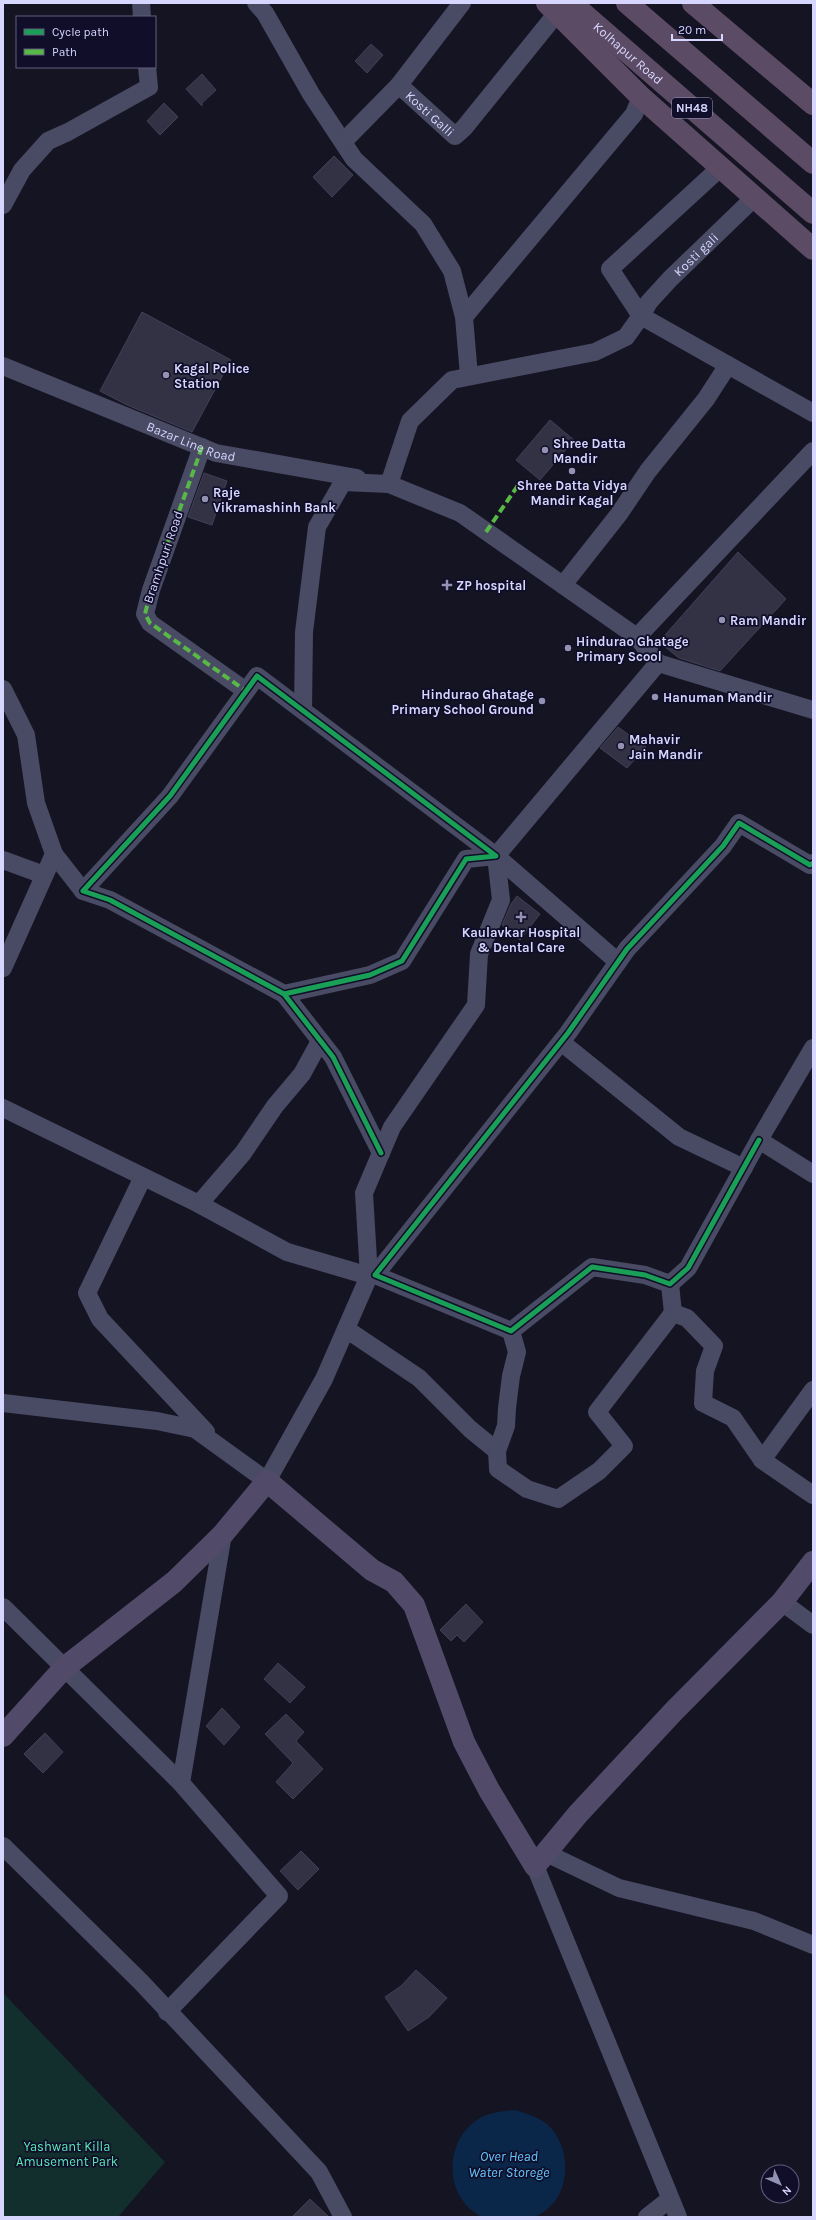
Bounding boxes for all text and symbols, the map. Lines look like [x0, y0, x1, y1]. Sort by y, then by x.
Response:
legend [16, 16, 156, 68]
scale bar [672, 16, 722, 42]
street label: Kolhapur Road [591, 19, 666, 87]
text: 20 m [678, 23, 706, 37]
text: Cycle path [52, 25, 109, 39]
text: Path [52, 45, 77, 59]
street label: Kosti Galli [403, 87, 458, 139]
road number: NH48 [672, 98, 712, 118]
street label: Kosti gali [670, 229, 721, 279]
place label: Kagal Police Station [174, 361, 250, 391]
marker: Kagal Police Station [161, 370, 171, 380]
street label: Bazar Line Road [145, 418, 237, 464]
place label: Shree Datta Mandir [553, 436, 626, 466]
marker: Shree Datta Mandir [540, 445, 550, 455]
marker: Shree Datta Vidya Mandir Kagal [567, 466, 577, 476]
place label: Shree Datta Vidya Mandir Kagal [517, 478, 627, 508]
place label: Raje Vikramashinh Bank [213, 485, 336, 515]
marker: Raje Vikramashinh Bank [200, 494, 210, 504]
street label: Bramhpuri Road [140, 509, 186, 605]
place label: ZP hospital [456, 578, 526, 593]
marker: ZP hospital [441, 579, 453, 591]
place label: Ram Mandir [730, 613, 807, 628]
marker: Ram Mandir [717, 615, 727, 625]
place label: Hindurao Ghatage Primary Scool [576, 634, 689, 664]
marker: Hindurao Ghatage Primary Scool [563, 643, 573, 653]
place label: Hindurao Ghatage Primary School Ground [391, 687, 534, 717]
place label: Hanuman Mandir [663, 690, 773, 705]
marker: Hanuman Mandir [650, 692, 660, 702]
marker: Hindurao Ghatage Primary School Ground [537, 696, 547, 706]
place label: Mahavir Jain Mandir [629, 732, 703, 762]
marker: Mahavir Jain Mandir [616, 741, 626, 751]
marker: Kaulavkar Hospital & Dental Care [515, 911, 527, 923]
place label: Kaulavkar Hospital & Dental Care [462, 925, 580, 955]
park label: Yashwant Killa Amusement Park [16, 2139, 118, 2169]
water label: Over Head Water Storege [468, 2148, 550, 2181]
north arrow [760, 2164, 800, 2204]
text: N [779, 2183, 794, 2198]

